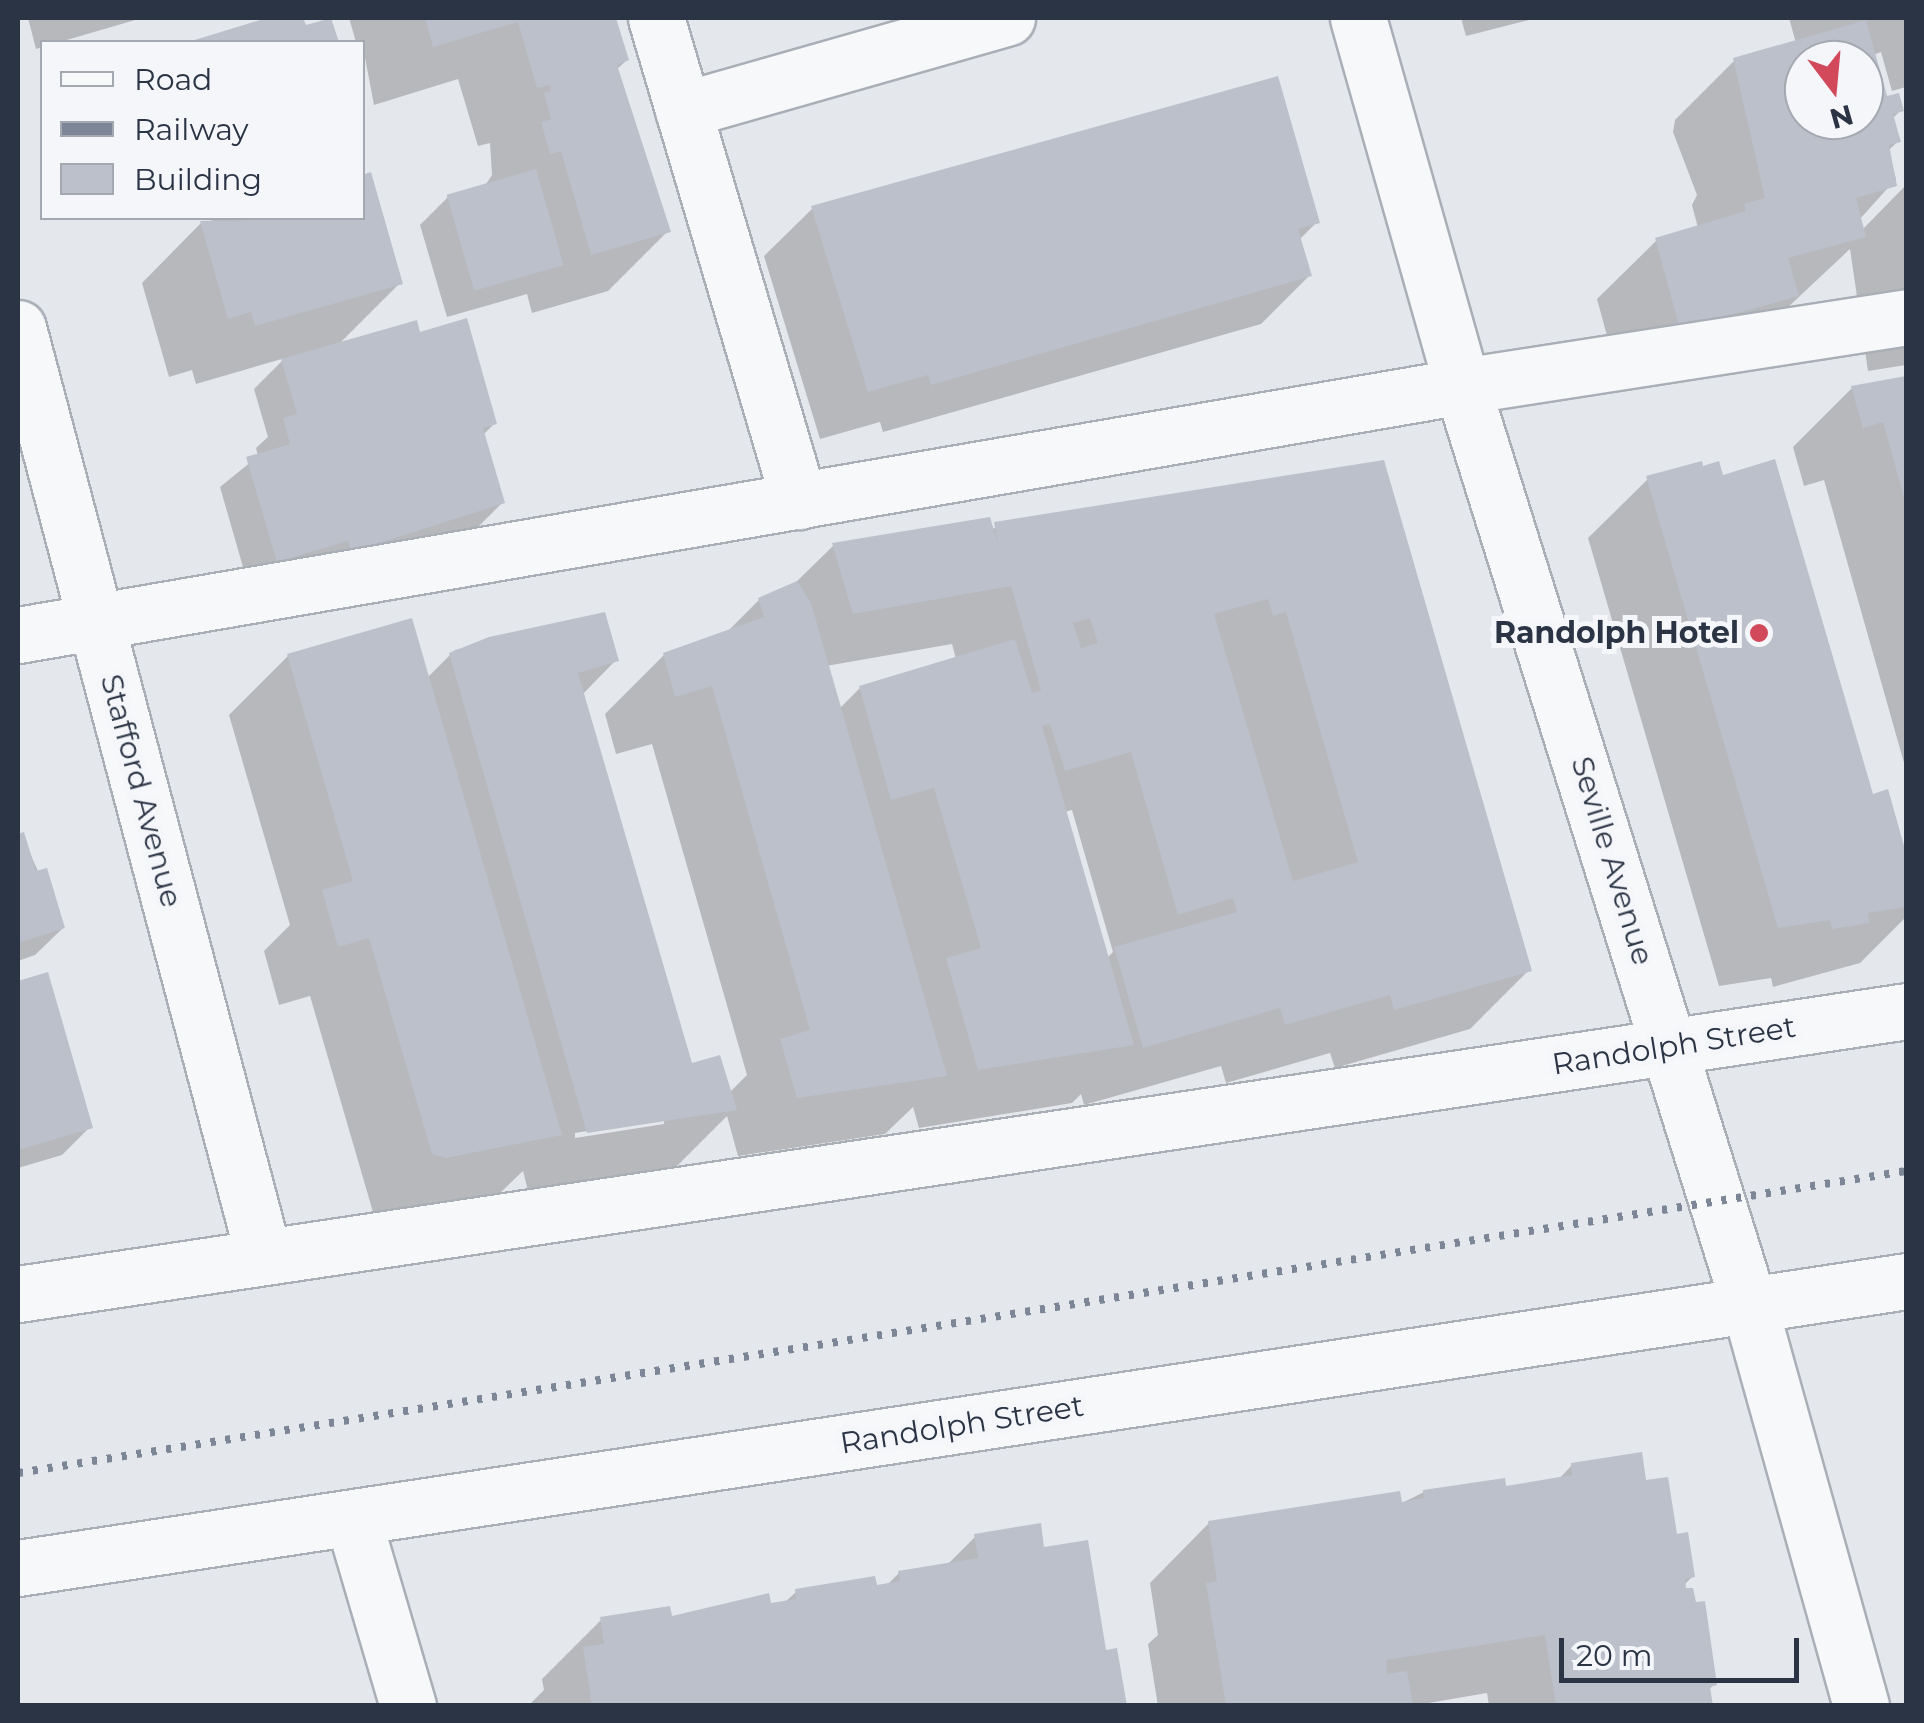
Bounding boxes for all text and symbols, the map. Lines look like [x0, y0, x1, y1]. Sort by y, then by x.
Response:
legend [40, 40, 365, 220]
north arrow [1784, 40, 1884, 140]
text: Road [134, 61, 212, 98]
text: N [1826, 97, 1857, 136]
text: Railway [134, 111, 249, 148]
text: Building [134, 161, 262, 198]
place label: Randolph Hotel [1494, 615, 1739, 651]
marker: Randolph Hotel [1748, 622, 1770, 644]
street label: Stafford Avenue [93, 671, 189, 911]
street label: Seville Avenue [1563, 752, 1661, 970]
street label: Randolph Street [1550, 1009, 1798, 1083]
street label: Randolph Street [838, 1388, 1086, 1462]
scale bar [1564, 1618, 1804, 1680]
text: 20 m [1576, 1637, 1653, 1674]

